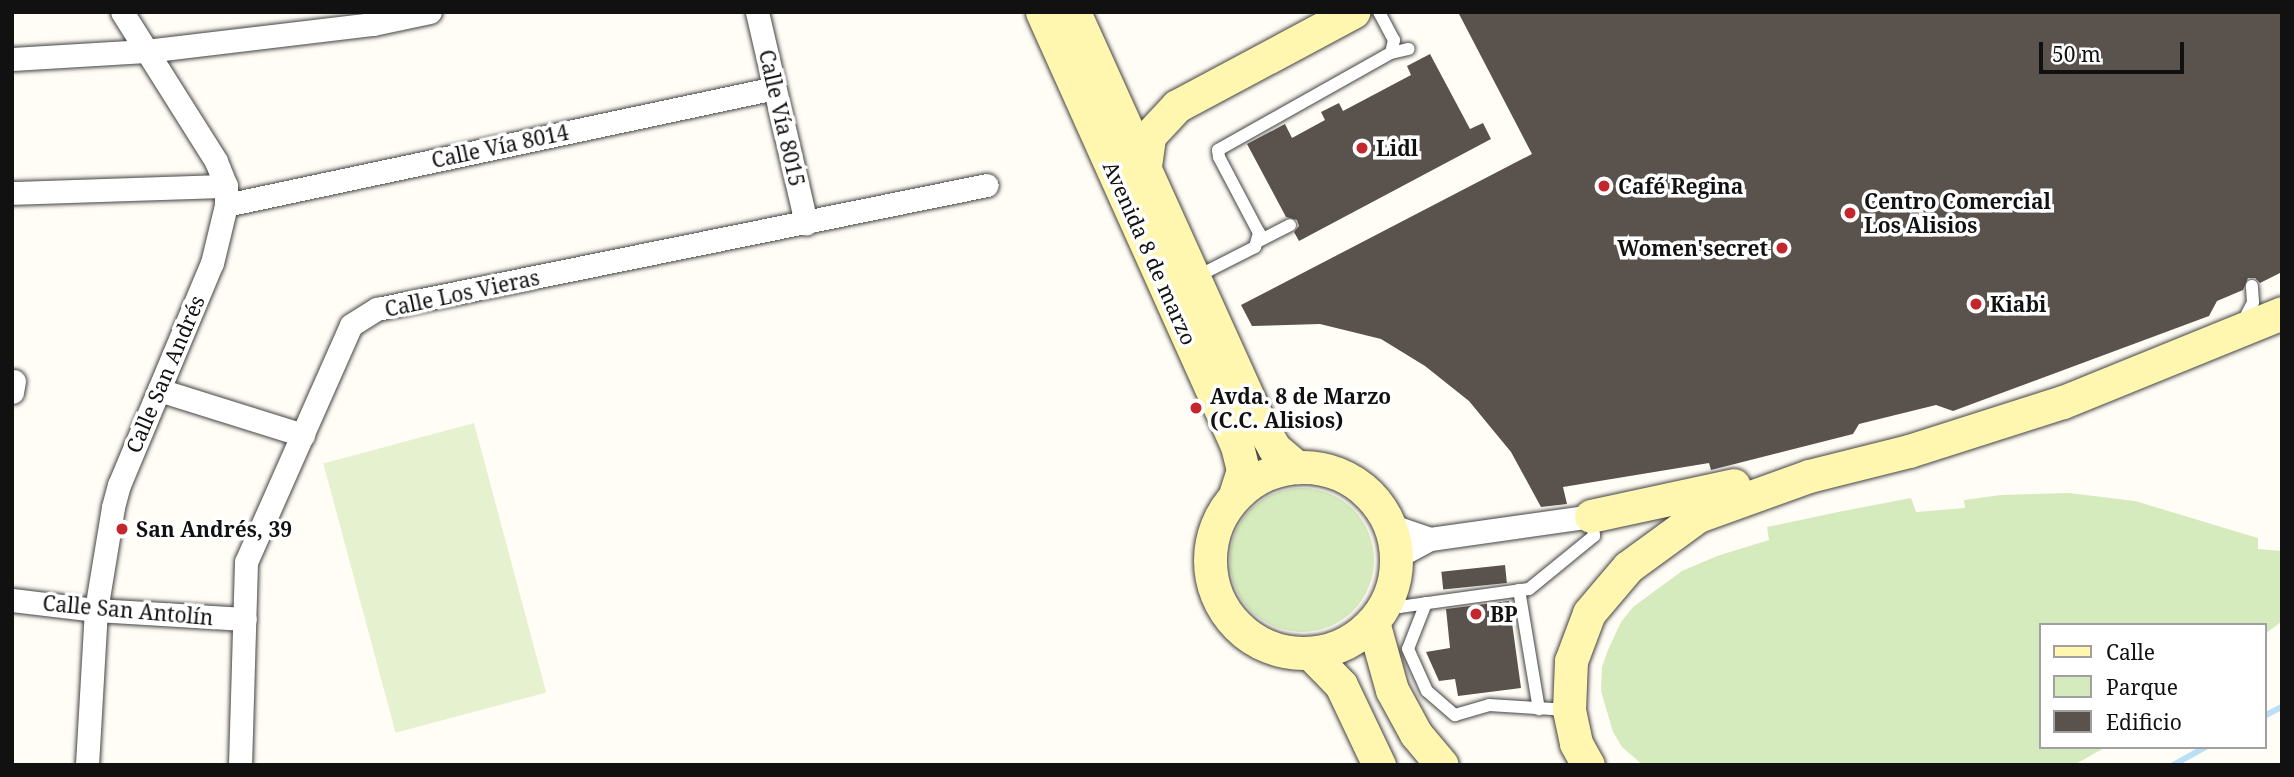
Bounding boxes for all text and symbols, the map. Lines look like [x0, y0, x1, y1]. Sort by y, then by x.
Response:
scale bar [2042, 28, 2187, 72]
text: 50 m [2052, 40, 2101, 68]
street label: Calle Vía 8015 [754, 47, 810, 189]
street label: Calle Vía 8014 [429, 119, 571, 173]
place label: Lidl [1376, 135, 1418, 161]
marker: Lidl [1354, 140, 1370, 156]
street label: Avenida 8 de marzo [1098, 157, 1202, 349]
place label: Café Regina [1618, 173, 1743, 199]
marker: Café Regina [1596, 178, 1612, 194]
place label: Centro Comercial Los Alisios [1864, 188, 2051, 238]
marker: Centro Comercial Los Alisios [1842, 205, 1858, 221]
place label: Women'secret [1617, 235, 1768, 261]
marker: Women'secret [1774, 240, 1790, 256]
street label: Calle Los Vieras [382, 264, 542, 322]
place label: Kiabi [1990, 291, 2046, 317]
street label: Calle San Andrés [120, 292, 210, 456]
marker: Kiabi [1968, 296, 1984, 312]
place label: Avda. 8 de Marzo (C.C. Alisios) [1210, 383, 1391, 433]
marker: Avda. 8 de Marzo (C.C. Alisios) [1188, 400, 1204, 416]
place label: San Andrés, 39 [136, 516, 292, 542]
marker: San Andrés, 39 [114, 521, 130, 537]
street label: Calle San Antolín [42, 590, 214, 630]
place label: BP [1490, 601, 1518, 627]
marker: BP [1468, 606, 1484, 622]
legend [2038, 623, 2266, 749]
text: Calle [2106, 638, 2155, 666]
text: Parque [2106, 673, 2178, 701]
text: Edificio [2106, 708, 2182, 736]

